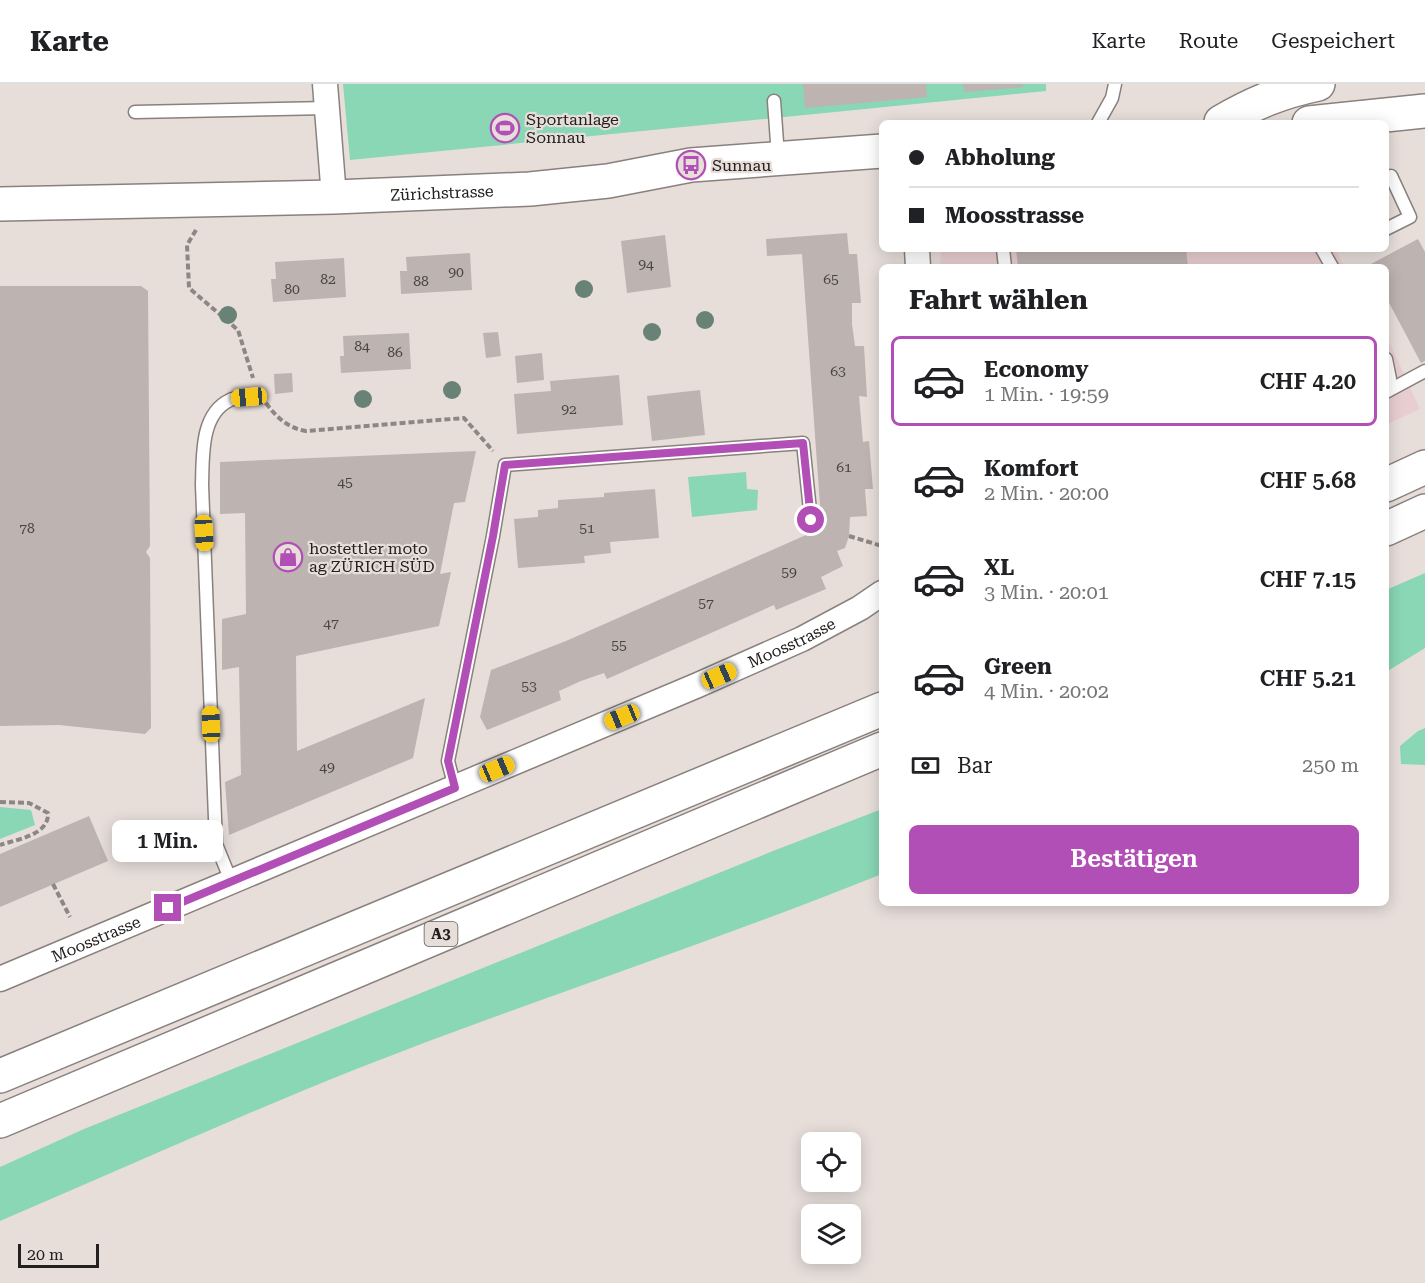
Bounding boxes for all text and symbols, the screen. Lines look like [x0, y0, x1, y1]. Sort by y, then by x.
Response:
text: Karte [30, 25, 109, 58]
text: Karte [1091, 29, 1146, 53]
text: Route [1179, 29, 1238, 53]
text: Gespeichert [1271, 29, 1395, 53]
place label: Sportanlage Sonnau [526, 110, 619, 147]
sports icon: Sportanlage Sonnau [489, 112, 521, 144]
text: Abholung [945, 145, 1055, 170]
bus stop icon: Sunnau [675, 149, 707, 181]
place label: Sunnau [712, 156, 771, 175]
street label: Zürichstrasse [390, 181, 494, 204]
text: Moosstrasse [945, 203, 1084, 228]
house number: 94 [638, 256, 654, 272]
house number: 90 [448, 264, 464, 280]
house number: 82 [320, 271, 336, 287]
house number: 65 [823, 271, 839, 287]
house number: 88 [413, 273, 429, 289]
house number: 80 [284, 281, 300, 297]
text: Fahrt wählen [909, 284, 1088, 316]
house number: 84 [354, 338, 370, 354]
house number: 86 [387, 344, 403, 360]
icon: car [912, 354, 966, 408]
text: Economy [984, 357, 1088, 382]
house number: 63 [830, 363, 846, 379]
text: CHF 4.20 [1260, 369, 1356, 394]
text: 1 Min. · 19:59 [984, 382, 1109, 406]
car [230, 386, 268, 408]
house number: 92 [561, 401, 577, 417]
icon: car [912, 453, 966, 507]
text: Komfort [984, 456, 1079, 481]
house number: 61 [836, 459, 852, 475]
text: CHF 5.68 [1260, 468, 1356, 493]
house number: 45 [337, 474, 353, 490]
text: 2 Min. · 20:00 [984, 481, 1109, 505]
route start [797, 506, 824, 533]
car [194, 515, 214, 551]
house number: 78 [19, 520, 35, 536]
house number: 51 [579, 520, 595, 536]
place label: hostettler moto ag ZÜRICH SÜD [309, 539, 435, 576]
shop icon: hostettler moto ag ZÜRICH SÜD [272, 541, 304, 573]
icon: car [912, 552, 966, 606]
text: XL [984, 555, 1014, 580]
house number: 59 [781, 564, 797, 580]
text: CHF 7.15 [1260, 567, 1356, 592]
text: 3 Min. · 20:01 [984, 580, 1109, 604]
house number: 57 [698, 595, 714, 611]
street label: Moosstrasse [745, 613, 839, 671]
house number: 47 [323, 615, 339, 631]
house number: 55 [611, 637, 627, 653]
icon: car [912, 651, 966, 705]
text: Green [984, 654, 1052, 679]
car [699, 660, 739, 692]
text: CHF 5.21 [1260, 666, 1356, 691]
house number: 53 [521, 678, 537, 694]
text: 4 Min. · 20:02 [984, 679, 1109, 703]
car [602, 702, 642, 732]
car [201, 706, 221, 742]
icon: cash [909, 749, 942, 782]
text: Bar [957, 753, 993, 778]
text: 250 m [1302, 753, 1359, 777]
car [477, 754, 517, 784]
house number: 49 [319, 759, 335, 775]
callout: 1 Min. [112, 821, 224, 863]
button: Bestätigen [909, 825, 1359, 894]
text: 1 Min. [137, 829, 198, 853]
route end [154, 894, 181, 921]
street label: Moosstrasse [48, 911, 143, 966]
road number: A3 [424, 922, 458, 946]
map controls [801, 1132, 861, 1264]
button: locate [801, 1132, 861, 1192]
button: layers [801, 1204, 861, 1264]
scale bar [18, 1241, 99, 1268]
text: 20 m [27, 1245, 64, 1264]

